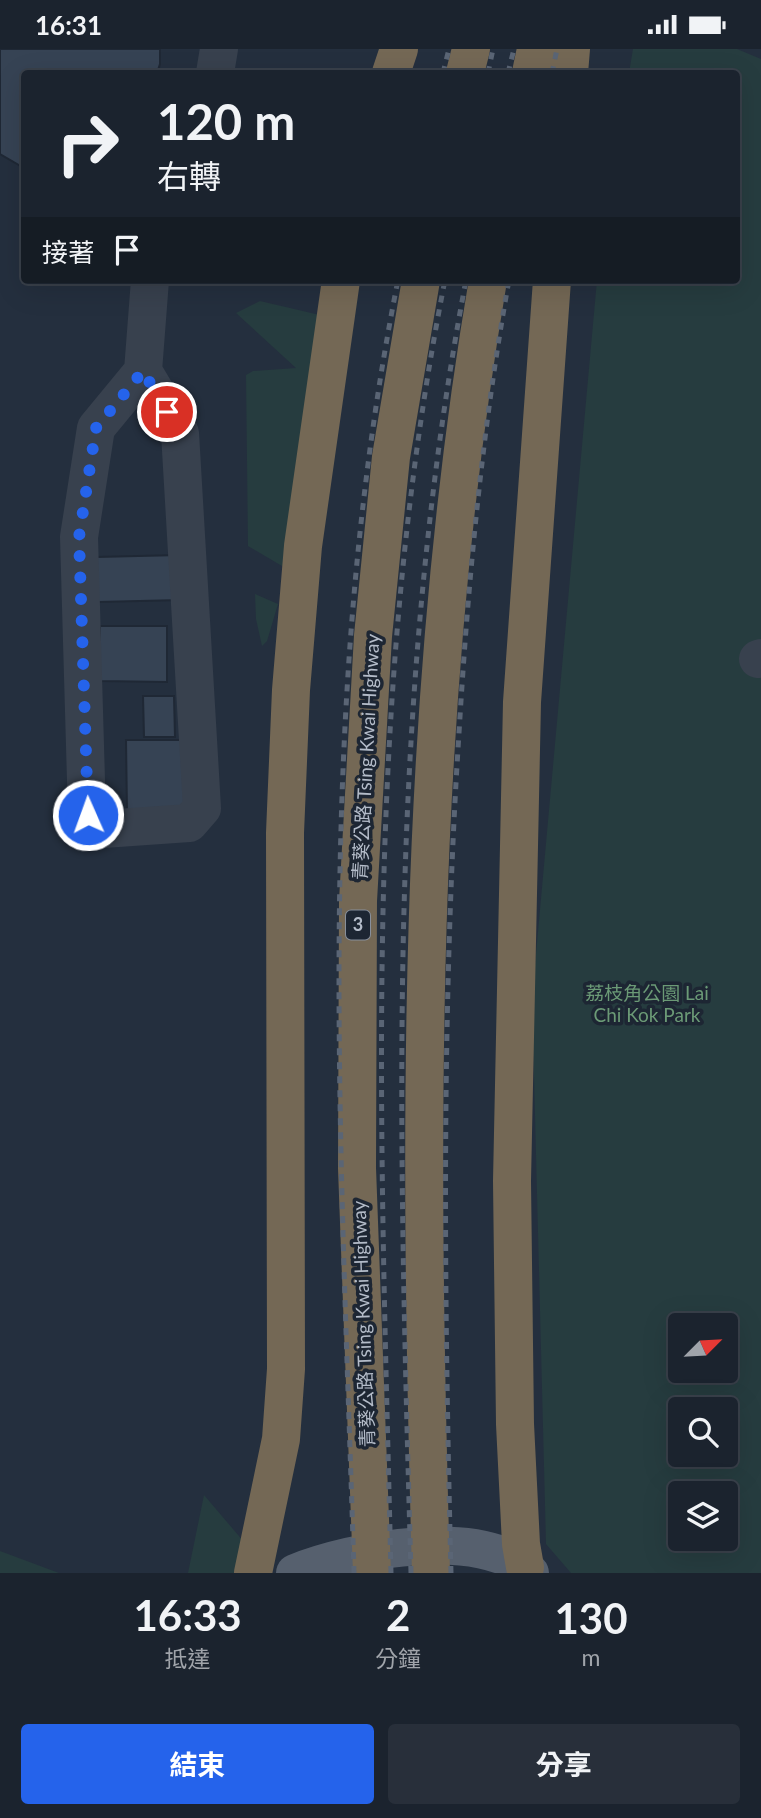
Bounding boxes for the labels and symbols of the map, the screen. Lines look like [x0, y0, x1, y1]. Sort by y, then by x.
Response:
pin [137, 382, 197, 442]
street label: 青葵公路 Tsing Kwai Highway [348, 633, 383, 881]
position arrow [51, 778, 125, 852]
road number: 3 [346, 911, 370, 939]
park label: 荔枝角公園 Lai Chi Kok Park [585, 981, 709, 1026]
street label: 青葵公路 Tsing Kwai Highway [347, 1200, 378, 1448]
north arrow [668, 1313, 738, 1383]

